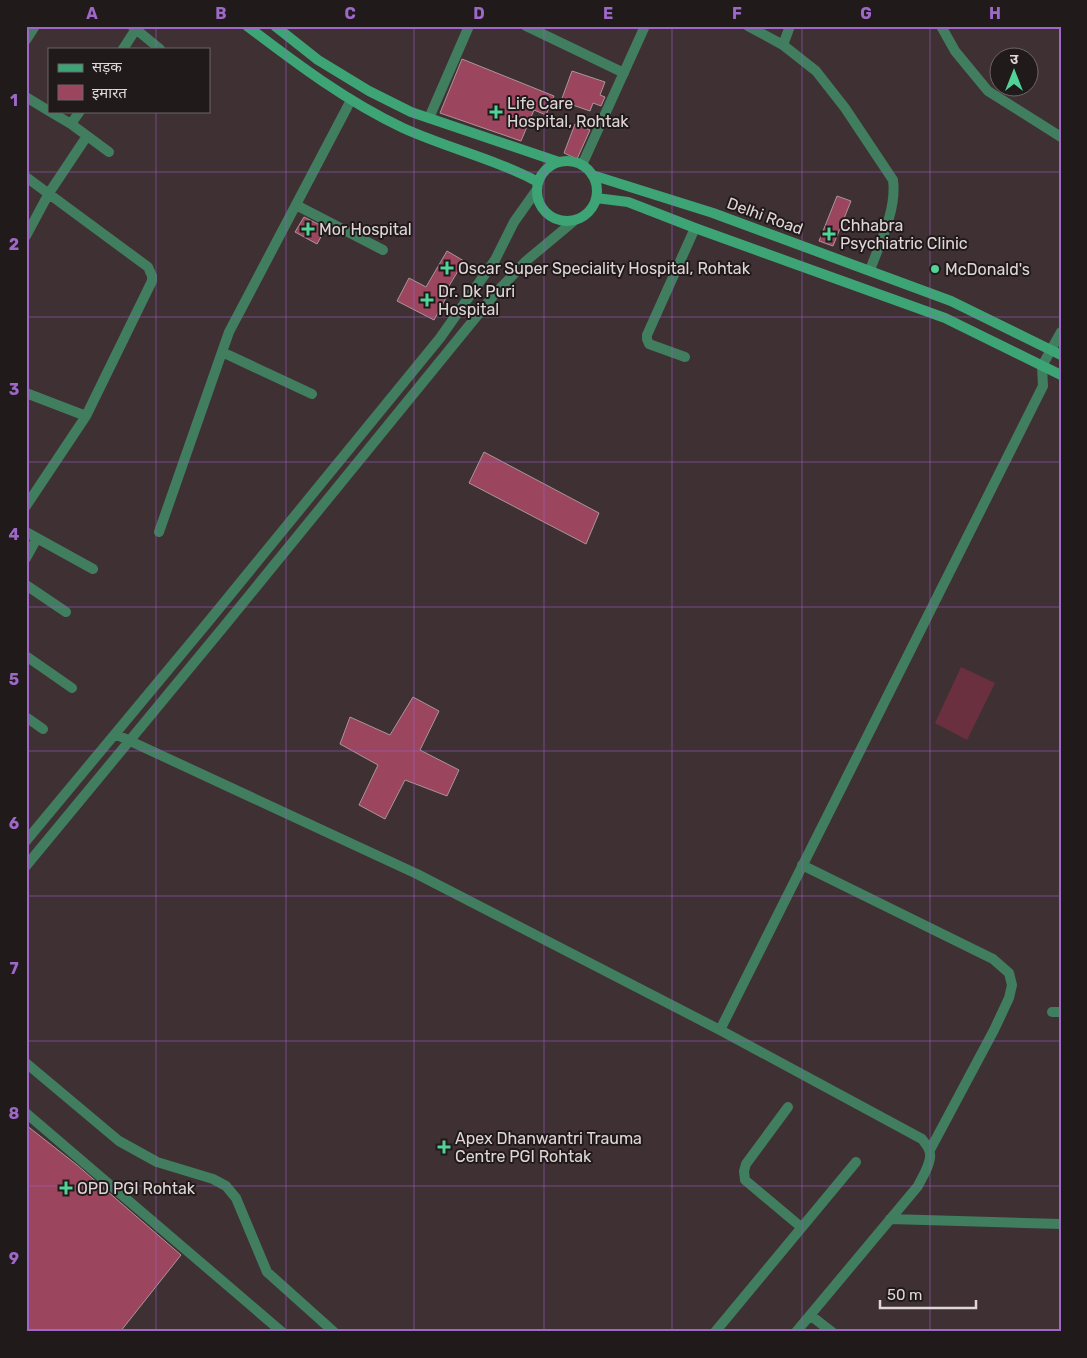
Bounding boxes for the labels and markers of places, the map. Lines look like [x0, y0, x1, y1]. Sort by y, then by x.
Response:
place label: Life Care Hospital, Rohtak [507, 94, 629, 131]
marker: Life Care Hospital, Rohtak [489, 105, 503, 119]
place label: Chhabra Psychiatric Clinic [840, 216, 968, 253]
place label: Mor Hospital [319, 220, 412, 239]
marker: Mor Hospital [301, 222, 315, 236]
marker: Chhabra Psychiatric Clinic [822, 227, 836, 241]
place label: Oscar Super Speciality Hospital, Rohtak [458, 259, 751, 278]
place label: McDonald's [945, 260, 1030, 279]
marker: Oscar Super Speciality Hospital, Rohtak [440, 261, 454, 275]
marker: McDonald's [929, 263, 941, 275]
place label: Dr. Dk Puri Hospital [438, 282, 515, 319]
marker: Dr. Dk Puri Hospital [420, 293, 434, 307]
place label: Apex Dhanwantri Trauma Centre PGI Rohtak [455, 1129, 642, 1166]
marker: Apex Dhanwantri Trauma Centre PGI Rohtak [437, 1140, 451, 1154]
place label: OPD PGI Rohtak [77, 1179, 196, 1198]
marker: OPD PGI Rohtak [59, 1181, 73, 1195]

